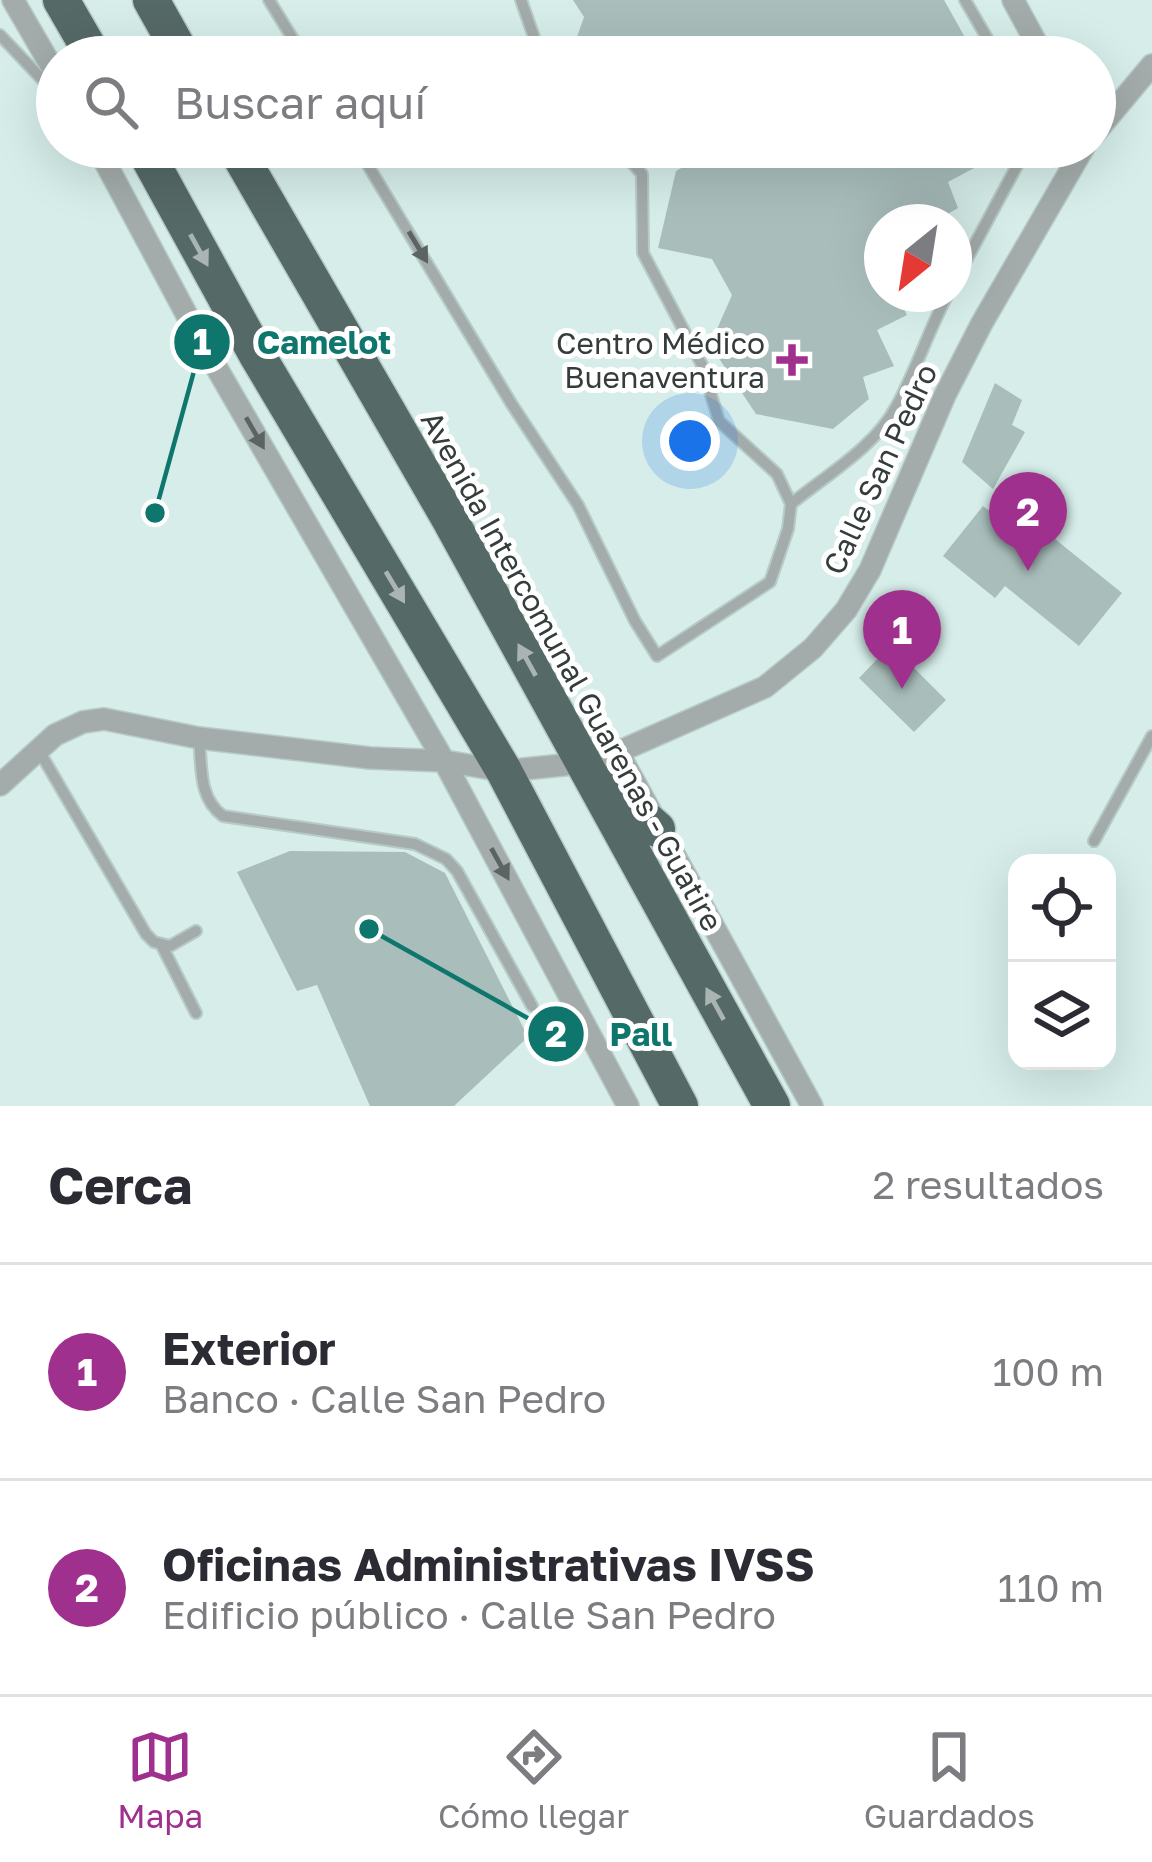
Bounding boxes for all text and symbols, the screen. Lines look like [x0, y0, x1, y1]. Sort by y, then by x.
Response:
search box [36, 36, 1116, 168]
icon: search [78, 69, 144, 135]
text: Buscar aquí [174, 75, 426, 129]
north arrow [864, 204, 972, 312]
one-way arrow [406, 230, 427, 264]
one-way arrow [188, 232, 209, 267]
callout: Camelot [172, 308, 415, 377]
text: 1 [193, 320, 211, 363]
text: Camelot [257, 322, 391, 361]
place label: Centro Médico Buenaventura [556, 325, 765, 395]
marker: Centro Médico Buenaventura [776, 344, 808, 376]
street label: Calle San Pedro [816, 358, 944, 580]
street label: Avenida Intercomunal Guarenas - Guatire [414, 405, 730, 937]
your location [660, 411, 720, 471]
one-way arrow [244, 416, 265, 450]
pin: 2 [989, 472, 1067, 571]
one-way arrow [383, 570, 404, 604]
pin: 1 [863, 590, 941, 689]
one-way arrow [517, 643, 538, 678]
one-way arrow [489, 846, 510, 881]
map controls [1008, 854, 1116, 1070]
button: locate [1008, 854, 1116, 962]
button: layers [1008, 962, 1116, 1070]
one-way arrow [706, 987, 727, 1020]
callout: Pall [526, 1000, 696, 1069]
text: 2 [545, 1012, 567, 1055]
text: Pall [610, 1014, 672, 1053]
text: Cerca [48, 1154, 192, 1215]
text: 2 resultados [873, 1161, 1104, 1208]
text: Exterior [162, 1321, 336, 1375]
text: 1 [77, 1348, 97, 1395]
text: 100 m [992, 1348, 1104, 1395]
text: Banco · Calle San Pedro [162, 1375, 606, 1422]
text: Oficinas Administrativas IVSS [162, 1537, 815, 1591]
text: 2 [75, 1564, 99, 1611]
text: 110 m [998, 1564, 1104, 1611]
text: Edificio público · Calle San Pedro [162, 1591, 776, 1638]
tab: Mapa [117, 1724, 203, 1835]
tab: Cómo llegar [438, 1724, 629, 1835]
tab: Guardados [864, 1724, 1035, 1835]

